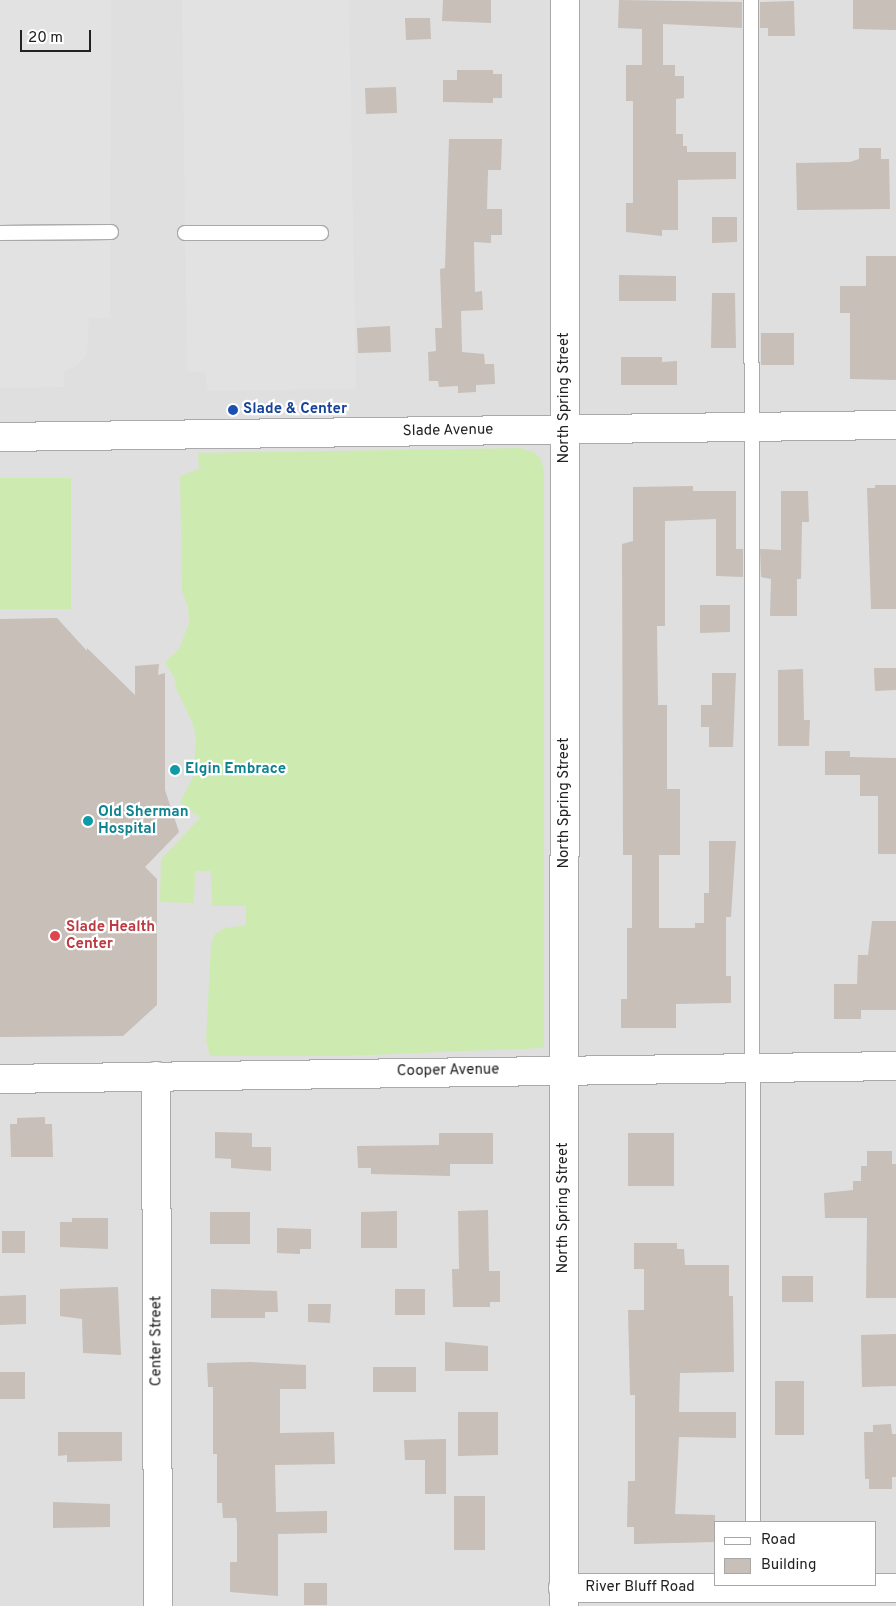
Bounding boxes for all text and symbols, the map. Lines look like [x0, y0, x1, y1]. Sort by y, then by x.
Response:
scale bar [22, 20, 94, 52]
text: 20 m [28, 29, 63, 48]
street label: North Spring Street [556, 332, 574, 464]
place label: Slade & Center [243, 401, 347, 419]
marker: Slade & Center [227, 404, 239, 416]
street label: Slade Avenue [402, 421, 494, 441]
street label: North Spring Street [556, 737, 574, 869]
place label: Elgin Embrace [185, 761, 286, 779]
marker: Elgin Embrace [169, 764, 181, 776]
place label: Old Sherman Hospital [98, 803, 189, 838]
marker: Old Sherman Hospital [82, 815, 94, 827]
place label: Slade Health Center [66, 918, 155, 953]
marker: Slade Health Center [48, 929, 62, 943]
street label: Cooper Avenue [396, 1061, 500, 1081]
street label: North Spring Street [555, 1142, 573, 1274]
street label: Center Street [148, 1296, 166, 1386]
legend [714, 1521, 876, 1586]
text: Road [761, 1531, 796, 1550]
text: Building [761, 1556, 816, 1575]
street label: River Bluff Road [585, 1579, 695, 1597]

